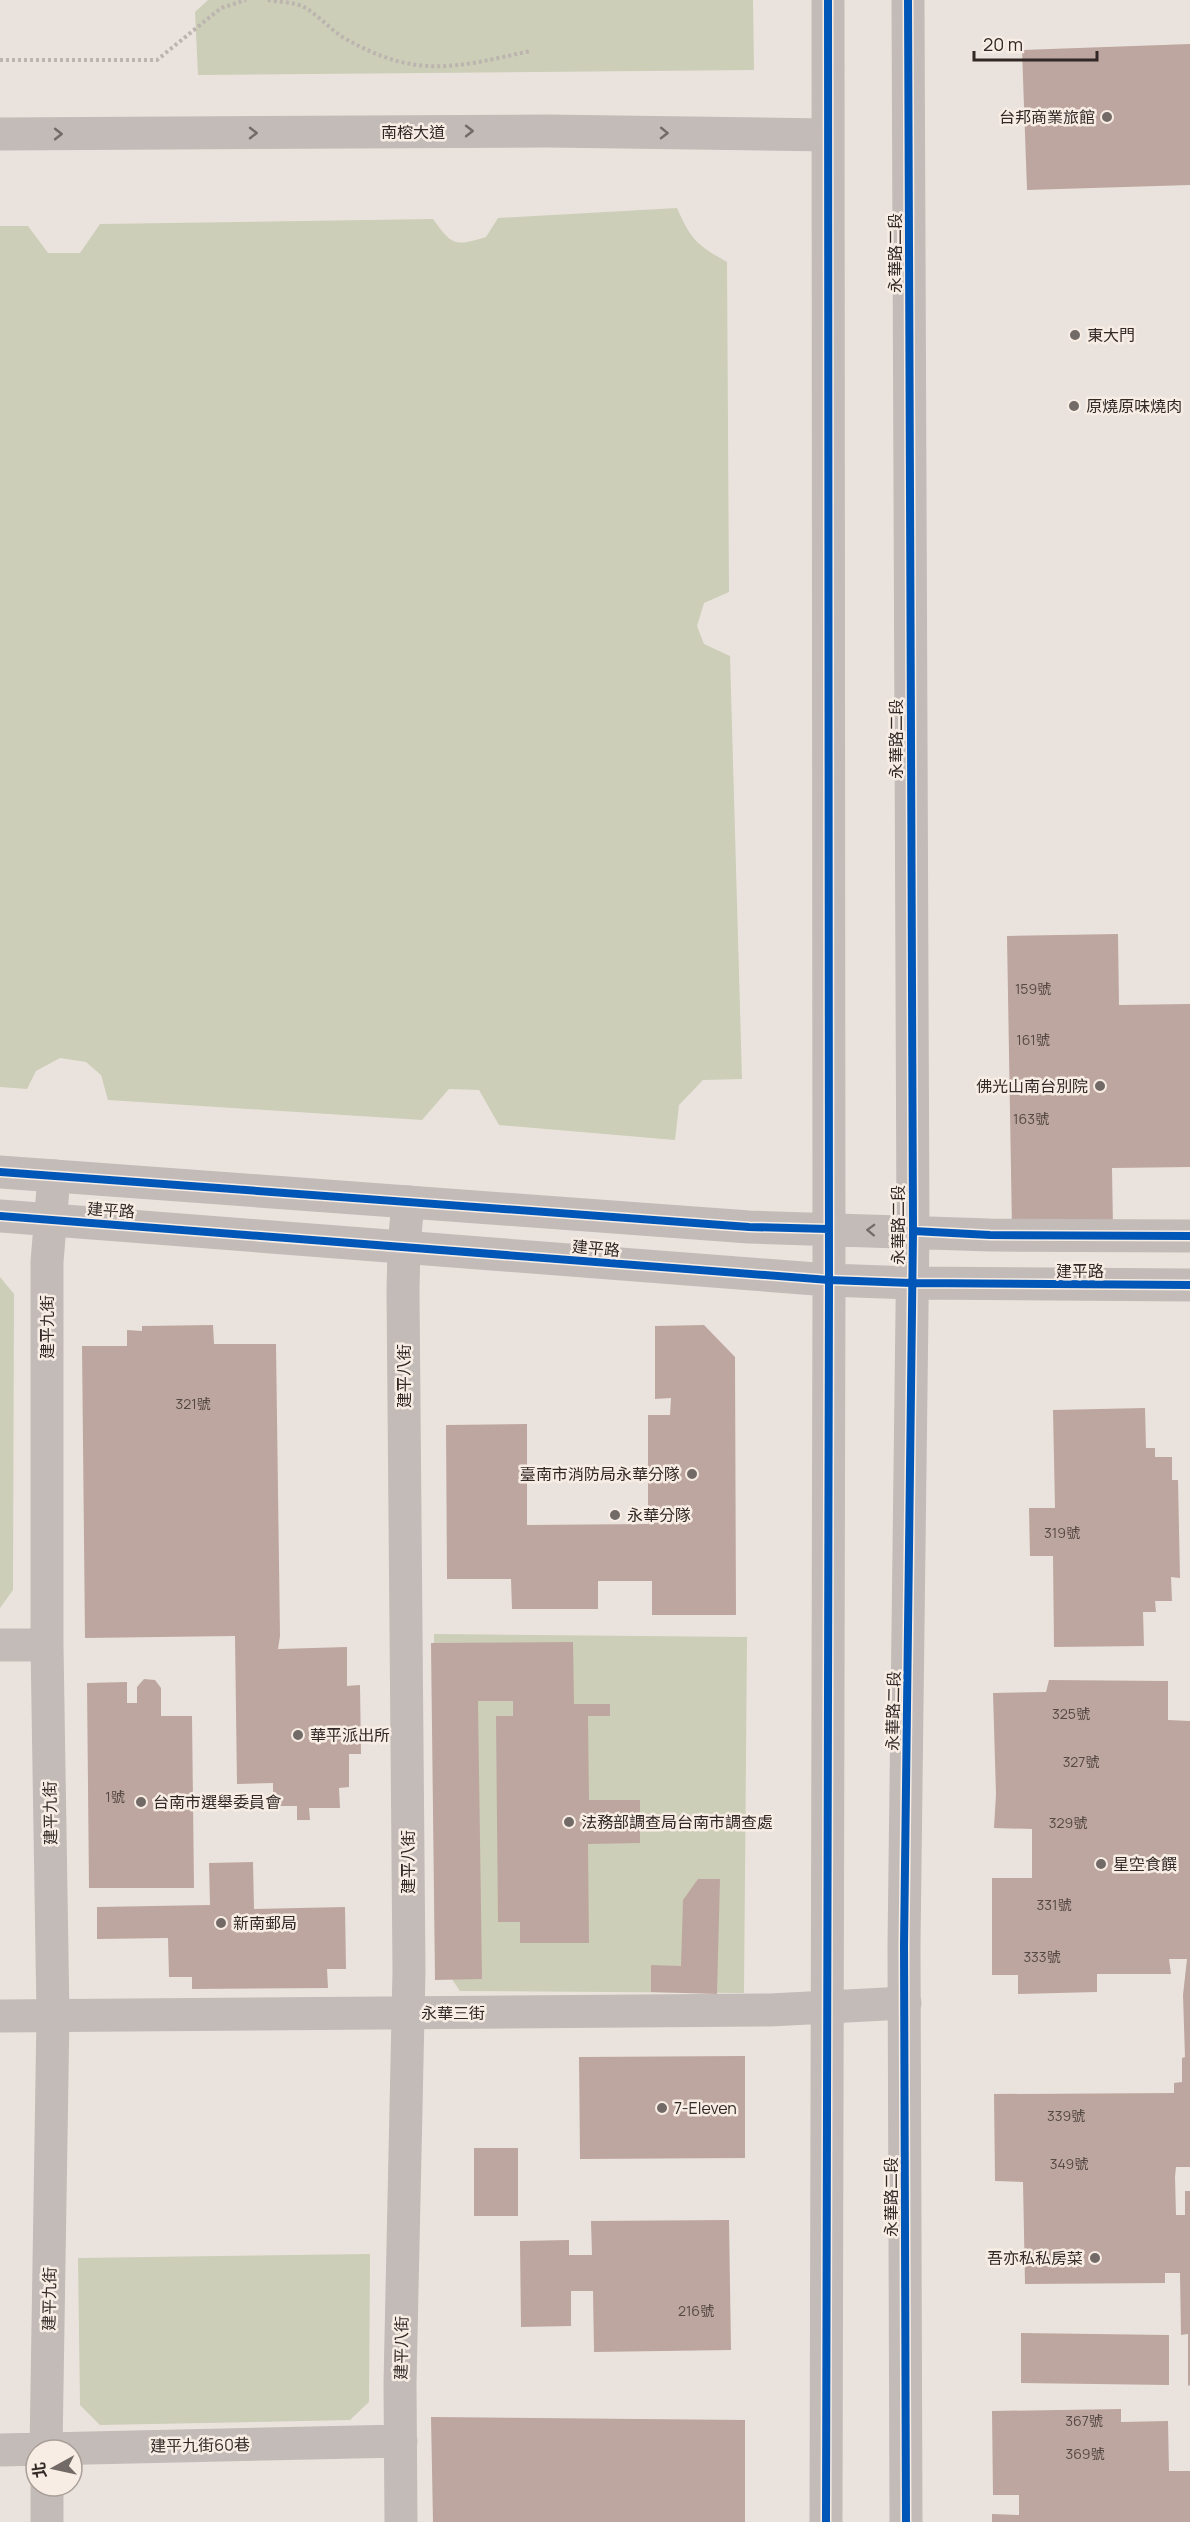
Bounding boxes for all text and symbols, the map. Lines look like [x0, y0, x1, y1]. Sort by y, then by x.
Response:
scale bar [974, 24, 1097, 62]
text: 20 m [983, 32, 1023, 56]
place label: 台邦商業旅館 [999, 106, 1095, 128]
marker: 台邦商業旅館 [1100, 110, 1114, 124]
street label: 南榕大道 [381, 121, 445, 143]
one-way arrow [465, 125, 474, 138]
one-way arrow [660, 126, 669, 139]
one-way arrow [249, 127, 258, 139]
one-way arrow [54, 128, 63, 140]
street label: 永華路二段 [884, 213, 906, 293]
place label: 東大門 [1087, 324, 1135, 346]
marker: 東大門 [1068, 328, 1082, 342]
place label: 原燒原味燒肉 [1086, 395, 1182, 417]
marker: 原燒原味燒肉 [1067, 399, 1081, 413]
street label: 永華路二段 [885, 699, 907, 779]
house number: 159號 [1015, 979, 1051, 998]
house number: 161號 [1016, 1030, 1050, 1049]
place label: 佛光山南台別院 [976, 1075, 1088, 1097]
marker: 佛光山南台別院 [1093, 1079, 1107, 1093]
house number: 163號 [1013, 1109, 1049, 1128]
street label: 永華路二段 [887, 1185, 909, 1265]
street label: 建平路 [86, 1197, 136, 1223]
one-way arrow [866, 1224, 875, 1236]
street label: 建平路 [571, 1235, 621, 1261]
street label: 建平路 [1056, 1260, 1104, 1282]
street label: 建平九街 [36, 1295, 58, 1359]
street label: 建平八街 [393, 1344, 415, 1408]
house number: 321號 [175, 1394, 211, 1413]
place label: 臺南市消防局永華分隊 [520, 1463, 680, 1485]
marker: 臺南市消防局永華分隊 [685, 1467, 699, 1481]
place label: 永華分隊 [627, 1504, 691, 1526]
marker: 永華分隊 [608, 1508, 622, 1522]
house number: 319號 [1044, 1523, 1080, 1542]
street label: 永華路二段 [881, 1671, 905, 1751]
house number: 325號 [1052, 1704, 1090, 1723]
place label: 華平派出所 [310, 1724, 390, 1746]
marker: 華平派出所 [291, 1728, 305, 1742]
house number: 327號 [1063, 1752, 1099, 1771]
street label: 建平九街 [38, 1781, 62, 1845]
house number: 1號 [105, 1787, 125, 1806]
place label: 台南市選舉委員會 [153, 1791, 281, 1813]
marker: 台南市選舉委員會 [134, 1795, 148, 1809]
place label: 法務部調查局台南市調查處 [581, 1811, 773, 1833]
house number: 329號 [1049, 1813, 1087, 1832]
marker: 法務部調查局台南市調查處 [562, 1815, 576, 1829]
street label: 建平八街 [397, 1830, 419, 1894]
place label: 星空食饌 [1113, 1853, 1177, 1875]
marker: 星空食饌 [1094, 1857, 1108, 1871]
house number: 331號 [1037, 1895, 1071, 1914]
place label: 新南郵局 [233, 1912, 297, 1934]
marker: 新南郵局 [214, 1916, 228, 1930]
house number: 333號 [1023, 1947, 1061, 1966]
street label: 永華三街 [421, 2002, 485, 2024]
place label: 7-Eleven [674, 2097, 737, 2119]
marker: 7-Eleven [655, 2101, 669, 2115]
house number: 339號 [1047, 2106, 1085, 2125]
house number: 349號 [1050, 2154, 1088, 2173]
street label: 永華路二段 [880, 2157, 902, 2237]
place label: 吾亦私私房菜 [987, 2247, 1083, 2269]
marker: 吾亦私私房菜 [1088, 2251, 1102, 2265]
street label: 建平九街 [37, 2267, 61, 2331]
house number: 216號 [678, 2301, 714, 2320]
street label: 建平八街 [389, 2316, 413, 2380]
house number: 367號 [1065, 2411, 1103, 2430]
street label: 建平九街60巷 [150, 2433, 250, 2457]
north arrow [24, 2438, 84, 2498]
house number: 369號 [1066, 2444, 1104, 2463]
text: 北 [27, 2461, 51, 2480]

